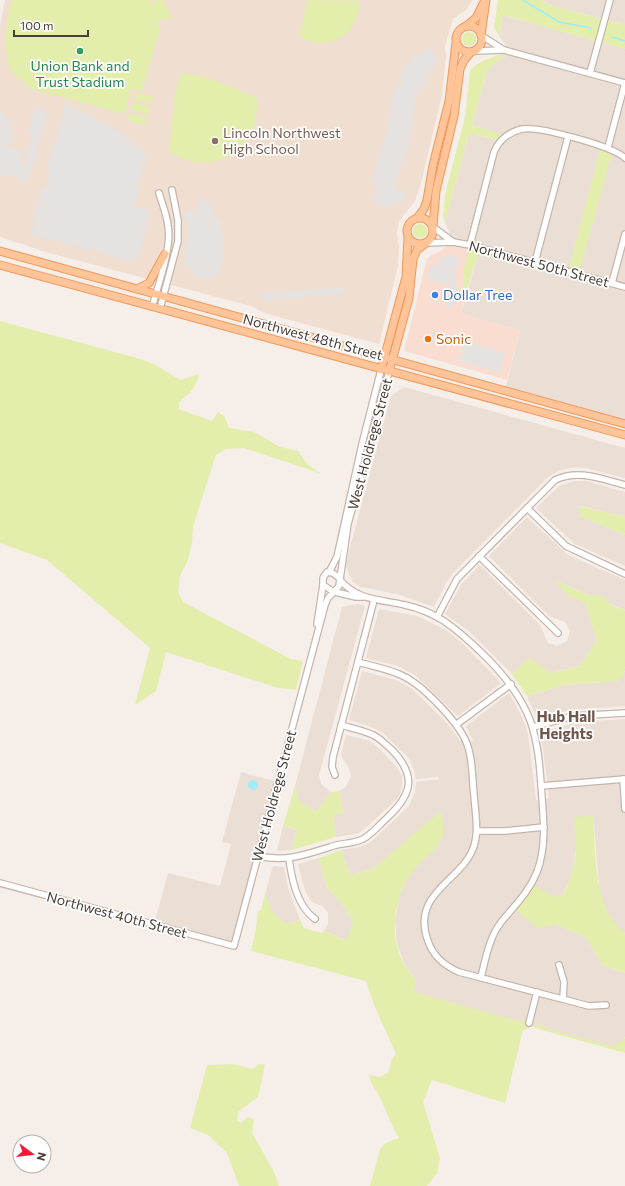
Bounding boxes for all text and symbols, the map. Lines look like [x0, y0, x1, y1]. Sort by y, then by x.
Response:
scale bar [14, 12, 88, 38]
text: 100 m [20, 18, 54, 32]
marker: Union Bank and Trust Stadium [75, 46, 85, 56]
place label: Union Bank and Trust Stadium [31, 57, 130, 90]
place label: Lincoln Northwest High School [223, 124, 341, 157]
marker: Lincoln Northwest High School [210, 136, 220, 146]
street label: Northwest 50th Street [467, 237, 611, 290]
place label: Dollar Tree [443, 286, 512, 303]
marker: Dollar Tree [430, 290, 440, 300]
street label: Northwest 48th Street [241, 310, 385, 363]
place label: Sonic [436, 330, 471, 347]
marker: Sonic [423, 334, 433, 344]
street label: West Holdrege Street [344, 376, 395, 512]
district label: Hub Hall Heights [537, 707, 595, 742]
street label: West Holdrege Street [248, 728, 299, 864]
street label: Northwest 40th Street [45, 888, 189, 942]
north arrow [12, 1134, 52, 1174]
text: N [35, 1151, 49, 1162]

